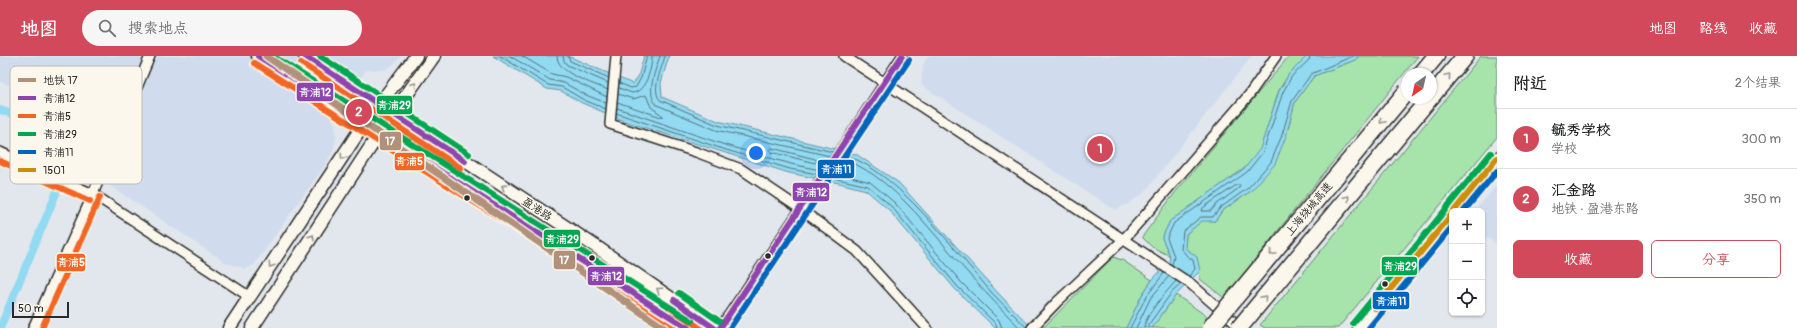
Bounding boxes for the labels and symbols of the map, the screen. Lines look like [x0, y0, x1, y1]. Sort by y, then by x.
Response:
legend [10, 66, 142, 184]
north arrow [1401, 68, 1437, 104]
text: 地铁 17 [43, 74, 78, 87]
one-way arrow [1443, 74, 1450, 81]
line badge: 青浦12 [296, 82, 334, 102]
one-way arrow [409, 82, 417, 89]
text: 青浦12 [299, 86, 331, 99]
text: 青浦12 [43, 92, 75, 105]
line badge: 青浦29 [376, 95, 413, 115]
pin: 2 [346, 97, 372, 127]
text: 青浦29 [377, 99, 411, 112]
text: 青浦5 [43, 110, 71, 123]
one-way arrow [1380, 116, 1387, 124]
text: 青浦29 [43, 128, 77, 141]
line badge: 17 [379, 131, 402, 151]
pin: 1 [1087, 134, 1113, 164]
text: 17 [385, 135, 395, 148]
your location [746, 143, 766, 163]
text: 青浦11 [43, 146, 74, 159]
line badge: 青浦5 [394, 152, 425, 171]
one-way arrow [340, 153, 348, 160]
text: 青浦5 [395, 155, 423, 168]
line badge: 青浦11 [817, 159, 855, 179]
text: 青浦11 [821, 163, 851, 176]
text: 1501 [43, 164, 65, 177]
street label: 上海绕城高速 [1283, 180, 1335, 238]
line badge: 青浦12 [792, 182, 830, 202]
one-way arrow [502, 185, 509, 192]
text: 青浦12 [795, 186, 827, 199]
unlabelled marker [462, 193, 472, 203]
street label: 盈港路 [520, 195, 554, 223]
one-way arrow [1343, 195, 1350, 202]
line badge: 青浦29 [543, 229, 581, 248]
text: 青浦29 [545, 233, 579, 246]
one-way arrow [307, 234, 315, 241]
one-way arrow [1270, 249, 1277, 256]
line badge: 17 [553, 250, 576, 270]
unlabelled marker [763, 251, 773, 261]
line badge: 青浦5 [56, 253, 86, 272]
unlabelled marker [587, 253, 597, 263]
text: 17 [559, 254, 569, 267]
text: 青浦5 [57, 256, 85, 269]
line badge: 青浦29 [1381, 256, 1418, 276]
text: 青浦29 [1383, 260, 1417, 273]
one-way arrow [268, 261, 276, 268]
line badge: 青浦12 [587, 266, 625, 286]
text: 青浦12 [590, 270, 622, 283]
unlabelled marker [1380, 279, 1390, 289]
one-way arrow [656, 287, 663, 295]
line badge: 青浦11 [1372, 291, 1410, 310]
one-way arrow [1260, 295, 1267, 303]
text: 青浦11 [1376, 295, 1406, 308]
scale bar [12, 300, 69, 319]

